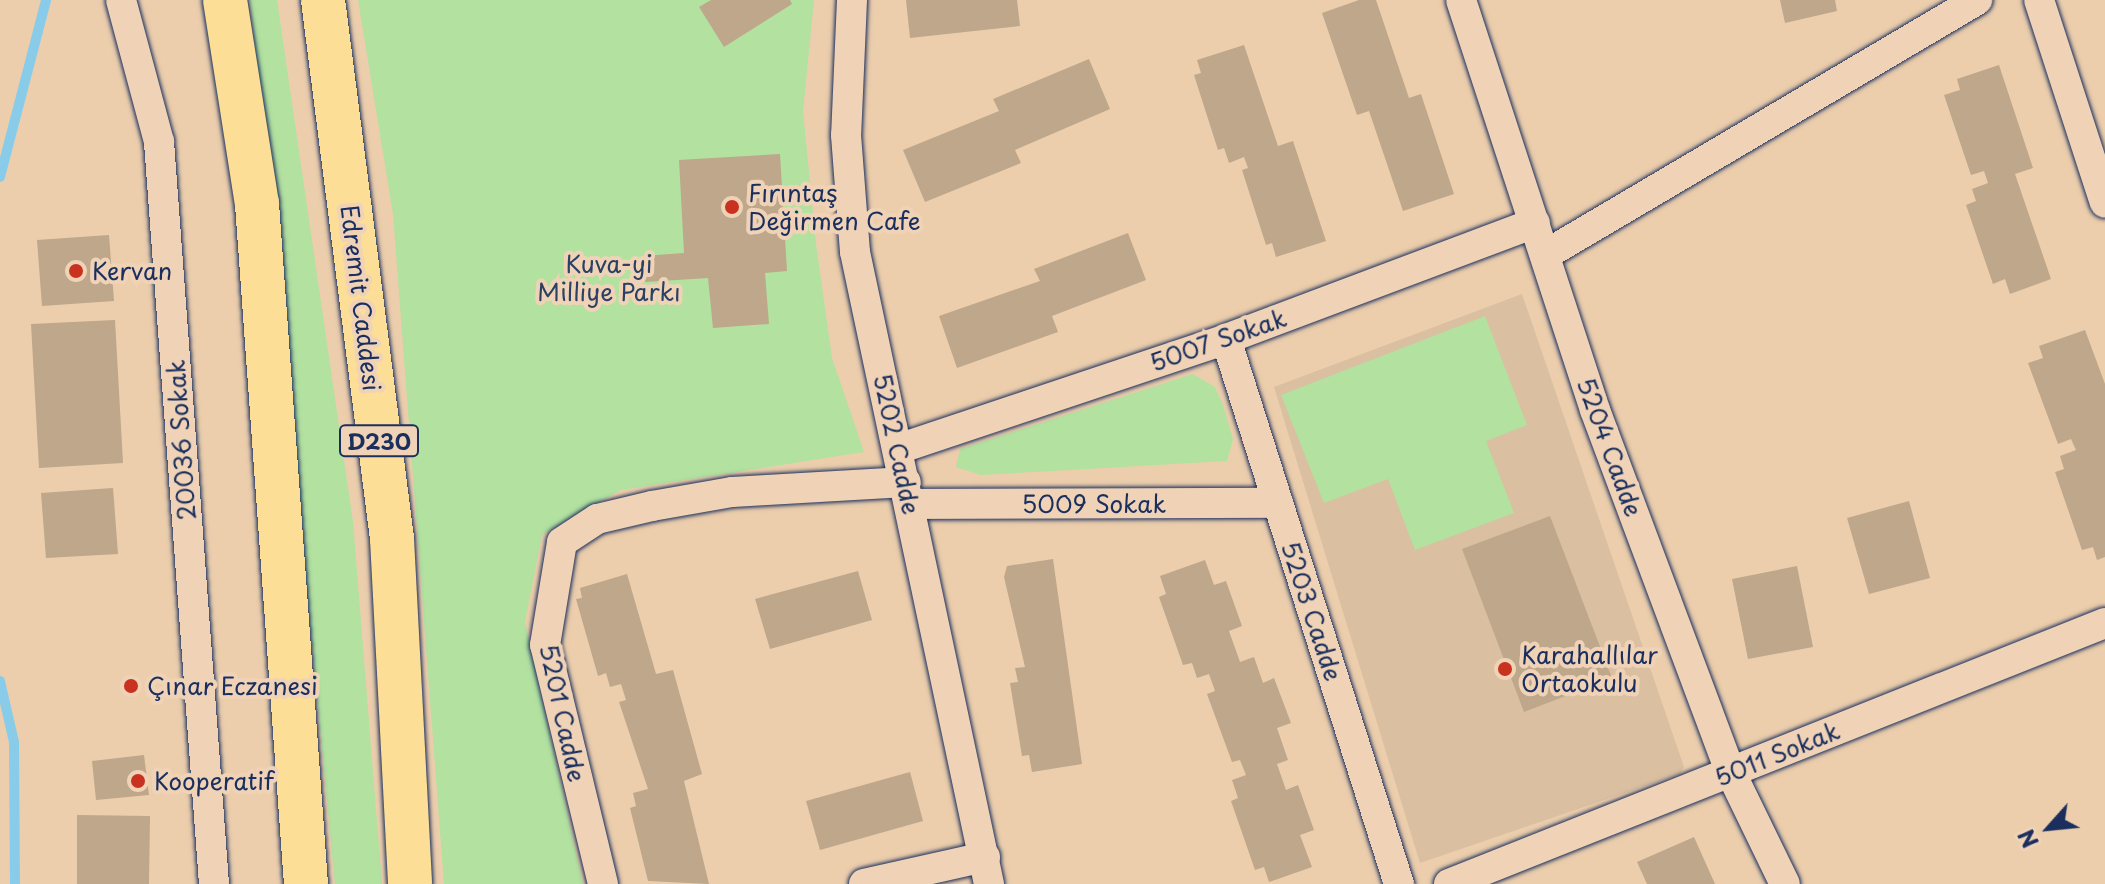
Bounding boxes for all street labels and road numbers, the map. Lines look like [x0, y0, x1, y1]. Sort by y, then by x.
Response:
street label: Edremit Caddesi [335, 203, 387, 393]
street label: 5007 Sokak [1146, 303, 1290, 377]
street label: 20036 Sokak [161, 358, 201, 522]
street label: 5202 Cadde [868, 370, 926, 518]
street label: 5204 Cadde [1571, 373, 1649, 521]
road number: D230 [339, 423, 419, 459]
street label: 5009 Sokak [1022, 490, 1166, 518]
street label: 5203 Cadde [1276, 537, 1348, 685]
street label: 5201 Cadde [534, 641, 592, 785]
street label: 5011 Sokak [1710, 716, 1844, 792]

